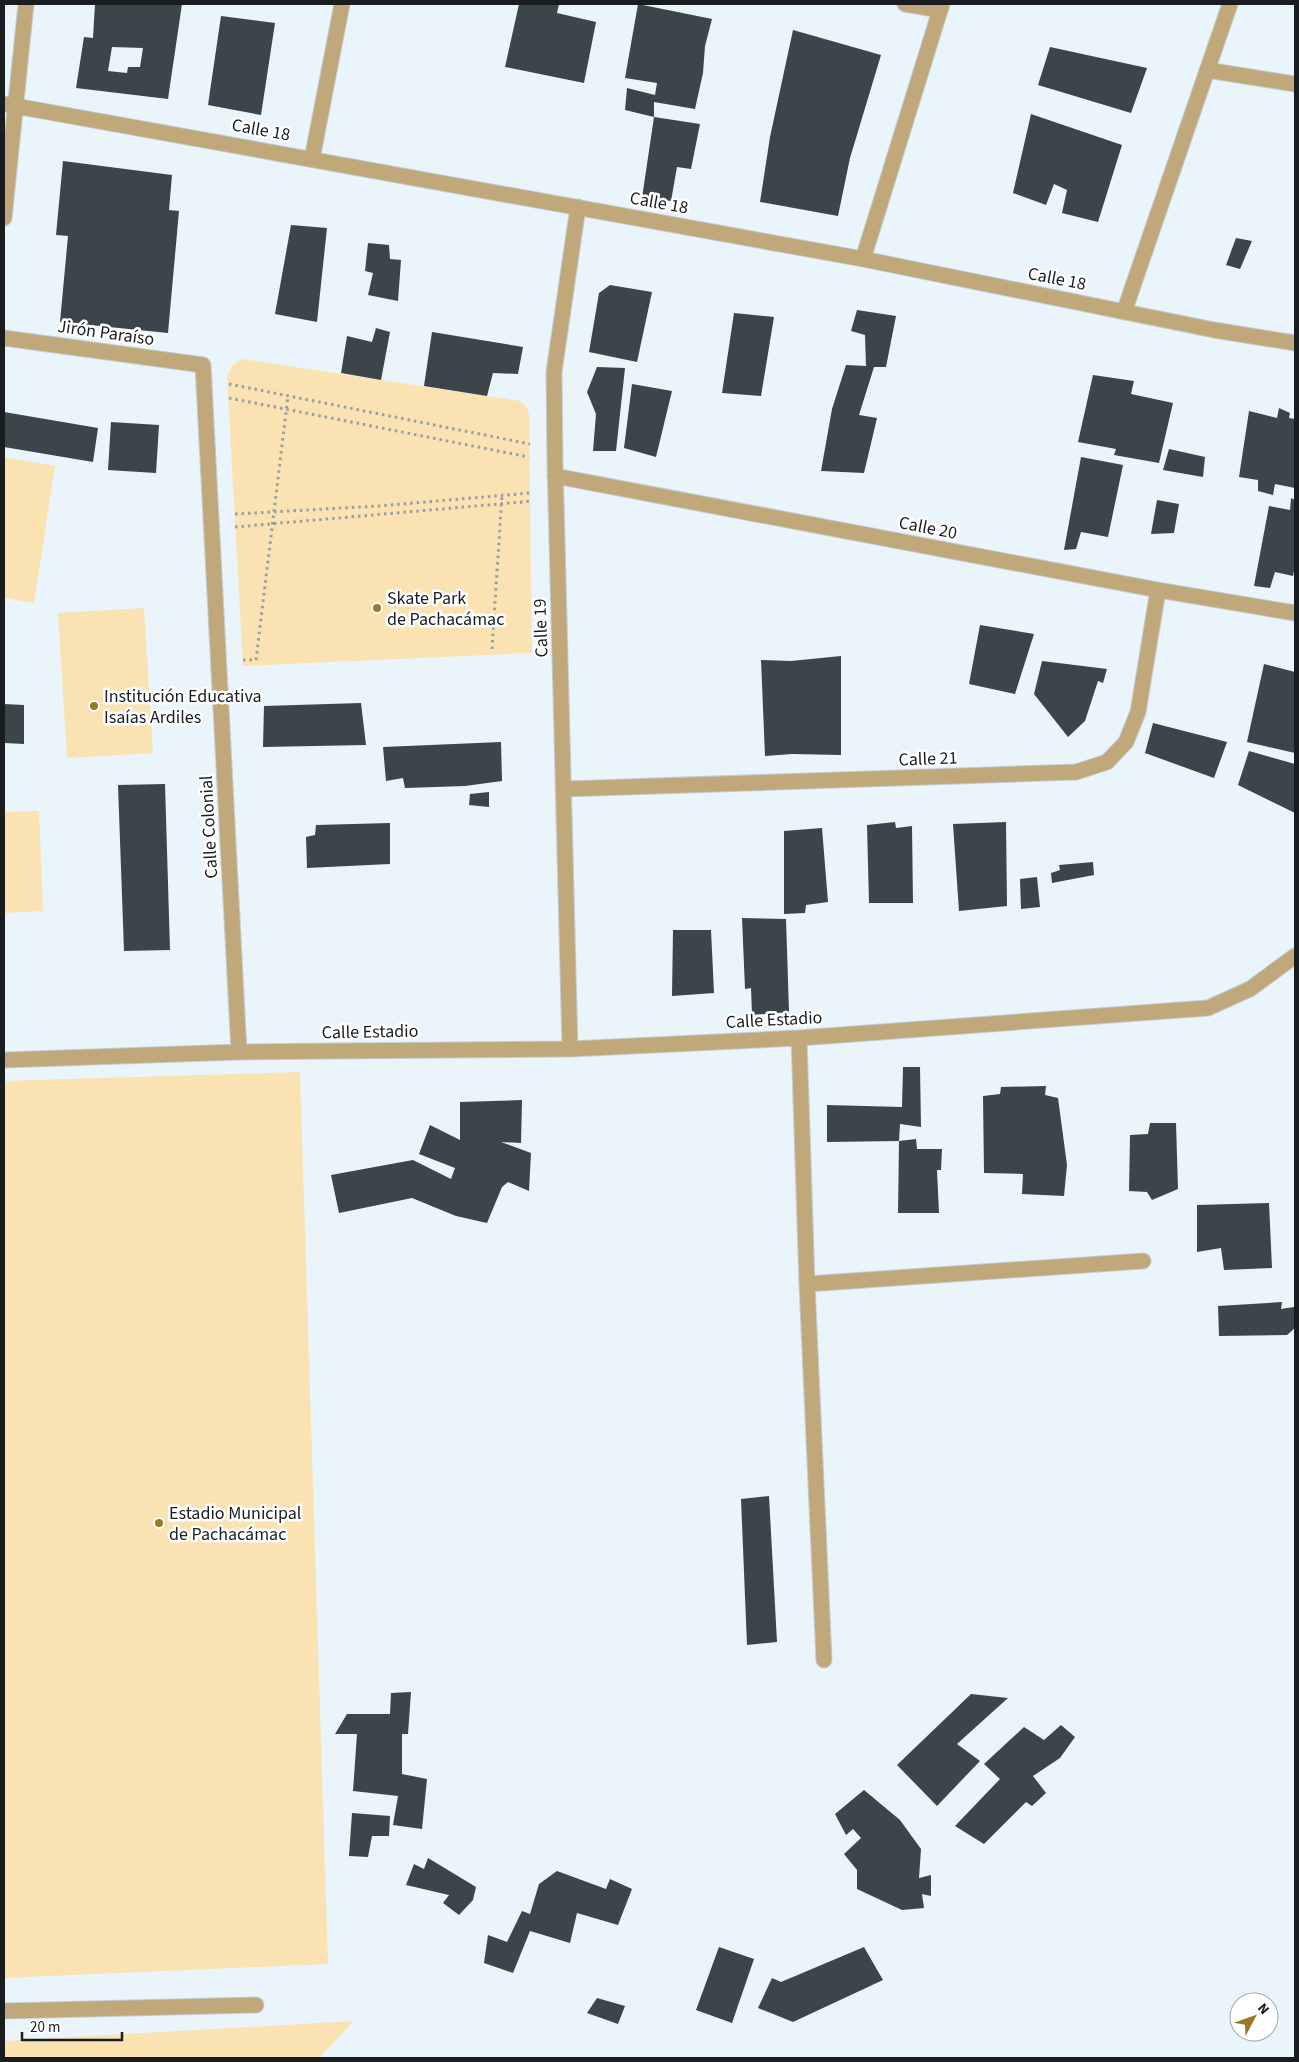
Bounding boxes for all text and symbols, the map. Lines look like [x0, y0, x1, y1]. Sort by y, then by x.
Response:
street label: Calle 18 [230, 113, 292, 147]
street label: Calle 18 [628, 186, 690, 220]
street label: Calle 18 [1026, 261, 1088, 297]
street label: Jirón Paraíso [56, 314, 156, 352]
street label: Calle 20 [897, 510, 959, 546]
place label: Skate Park de Pachacámac [387, 586, 504, 632]
street label: Calle 19 [527, 598, 555, 658]
marker: Skate Park de Pachacámac [371, 602, 383, 614]
place label: Institución Educativa Isaías Ardiles [104, 684, 262, 730]
marker: Institución Educativa Isaías Ardiles [88, 700, 100, 712]
street label: Calle 21 [898, 745, 958, 773]
street label: Calle Colonial [194, 775, 224, 879]
street label: Calle Estadio [725, 1005, 823, 1035]
street label: Calle Estadio [321, 1019, 419, 1045]
place label: Estadio Municipal de Pachacámac [169, 1501, 301, 1547]
marker: Estadio Municipal de Pachacámac [153, 1517, 165, 1529]
north arrow [1229, 1992, 1279, 2042]
text: N [1252, 1999, 1274, 2019]
scale bar [22, 2010, 122, 2042]
text: 20 m [30, 2017, 60, 2038]

